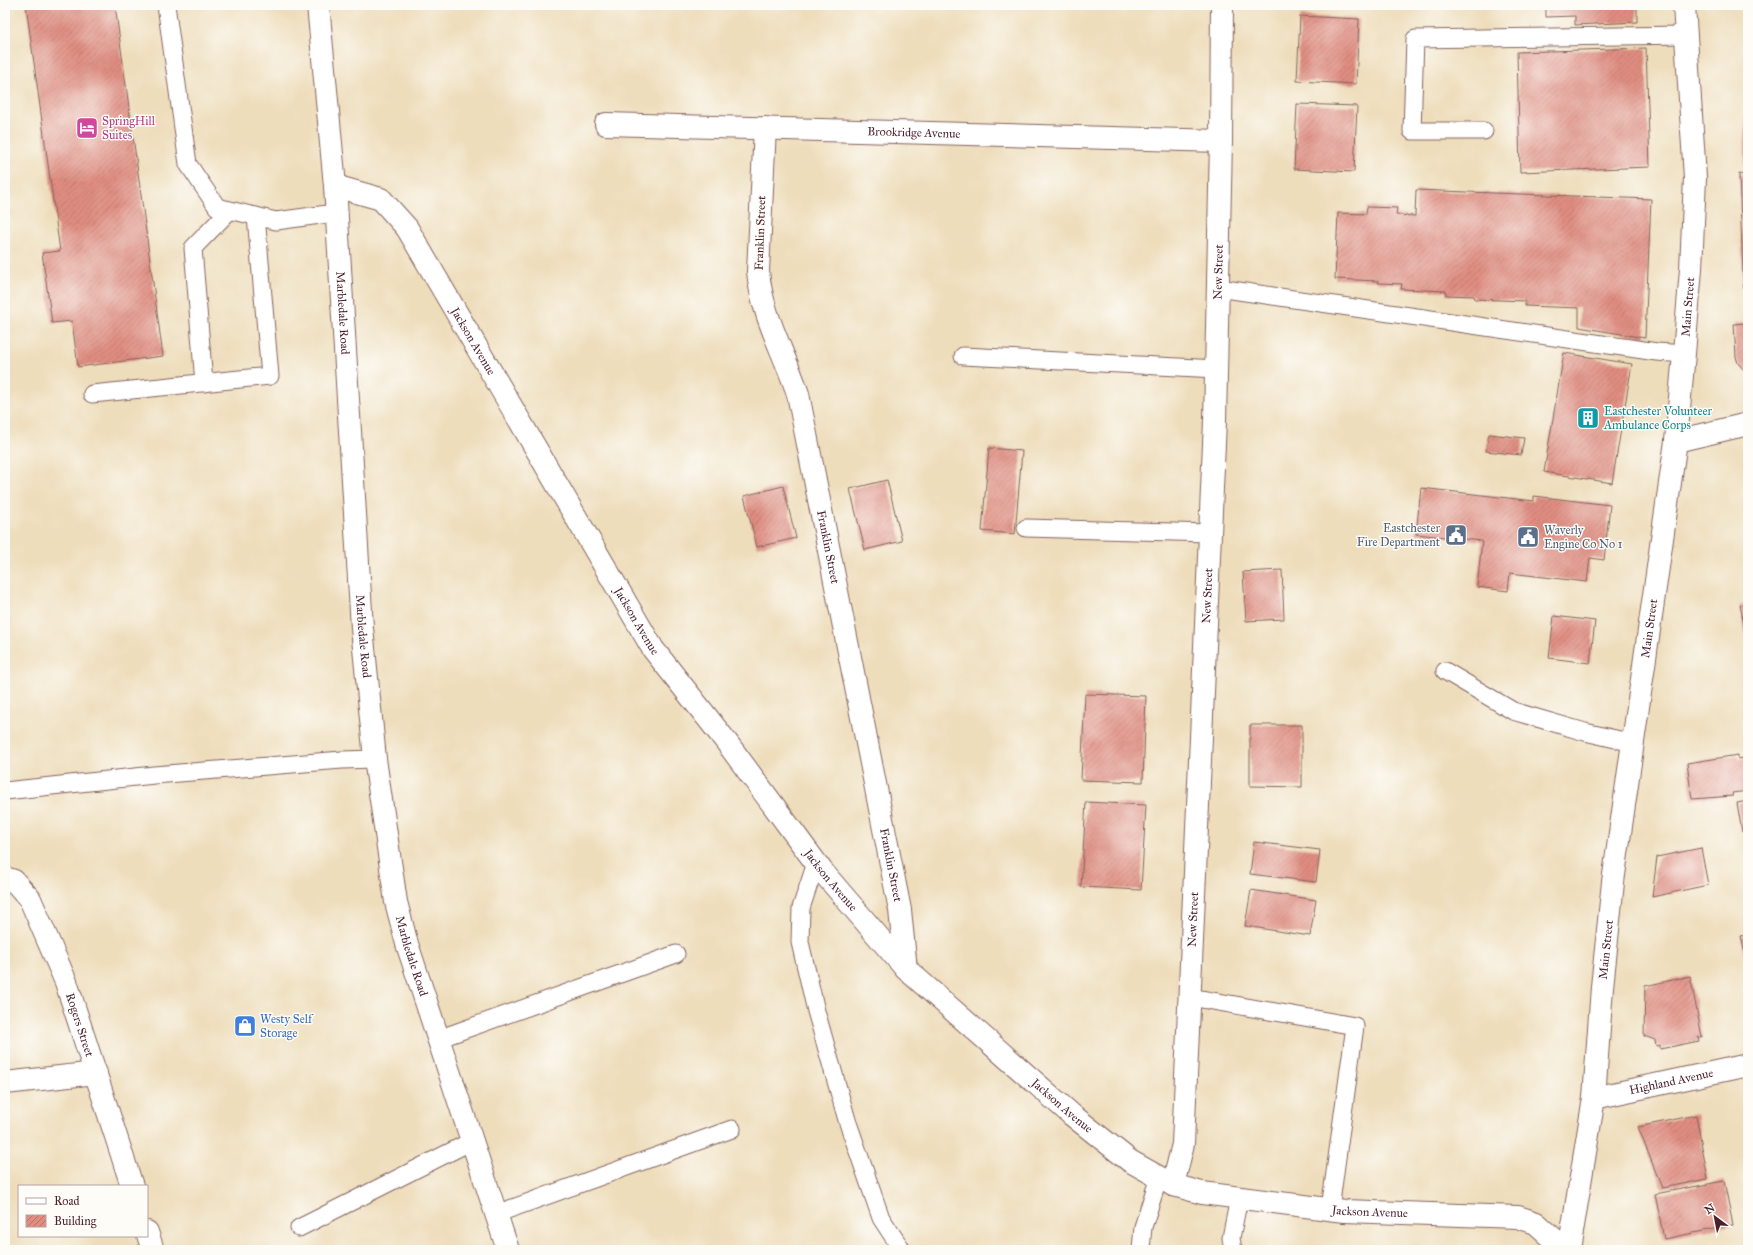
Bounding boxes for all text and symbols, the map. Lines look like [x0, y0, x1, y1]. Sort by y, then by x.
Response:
place label: SpringHill Suites [102, 114, 156, 142]
hotel icon: SpringHill Suites [74, 115, 100, 141]
street label: Brookridge Avenue [867, 124, 961, 141]
street label: Franklin Street [752, 195, 768, 271]
street label: New Street [1211, 243, 1226, 300]
street label: Marbledale Road [333, 271, 352, 355]
street label: Main Street [1678, 276, 1697, 337]
street label: Jackson Avenue [446, 303, 498, 378]
place label: Eastchester Volunteer Ambulance Corps [1603, 404, 1713, 432]
building icon: Eastchester Volunteer Ambulance Corps [1575, 405, 1601, 431]
street label: Franklin Street [814, 509, 843, 586]
place label: Eastchester Fire Department [1357, 521, 1441, 549]
public building icon: Eastchester Fire Department [1443, 522, 1469, 548]
place label: Waverly Engine Co No 1 [1544, 523, 1623, 552]
public building icon: Waverly Engine Co No 1 [1515, 524, 1541, 550]
street label: New Street [1199, 567, 1216, 624]
street label: Jackson Avenue [610, 583, 662, 658]
street label: Marbledale Road [353, 594, 374, 679]
street label: Main Street [1638, 597, 1660, 659]
street label: Franklin Street [877, 827, 905, 904]
street label: Jackson Avenue [799, 845, 860, 914]
street label: New Street [1185, 891, 1201, 947]
street label: Marbledale Road [393, 914, 431, 998]
street label: Main Street [1596, 918, 1616, 980]
street label: Rogers Street [63, 991, 97, 1059]
place label: Westy Self Storage [260, 1012, 314, 1041]
shop icon: Westy Self Storage [232, 1013, 258, 1039]
street label: Highland Avenue [1628, 1066, 1715, 1097]
street label: Jackson Avenue [1027, 1074, 1096, 1136]
legend [18, 1185, 148, 1237]
text: Road [54, 1194, 80, 1208]
north arrow [1695, 1197, 1735, 1237]
text: N [1703, 1201, 1718, 1217]
street label: Jackson Avenue [1329, 1202, 1408, 1220]
text: Building [54, 1214, 97, 1229]

